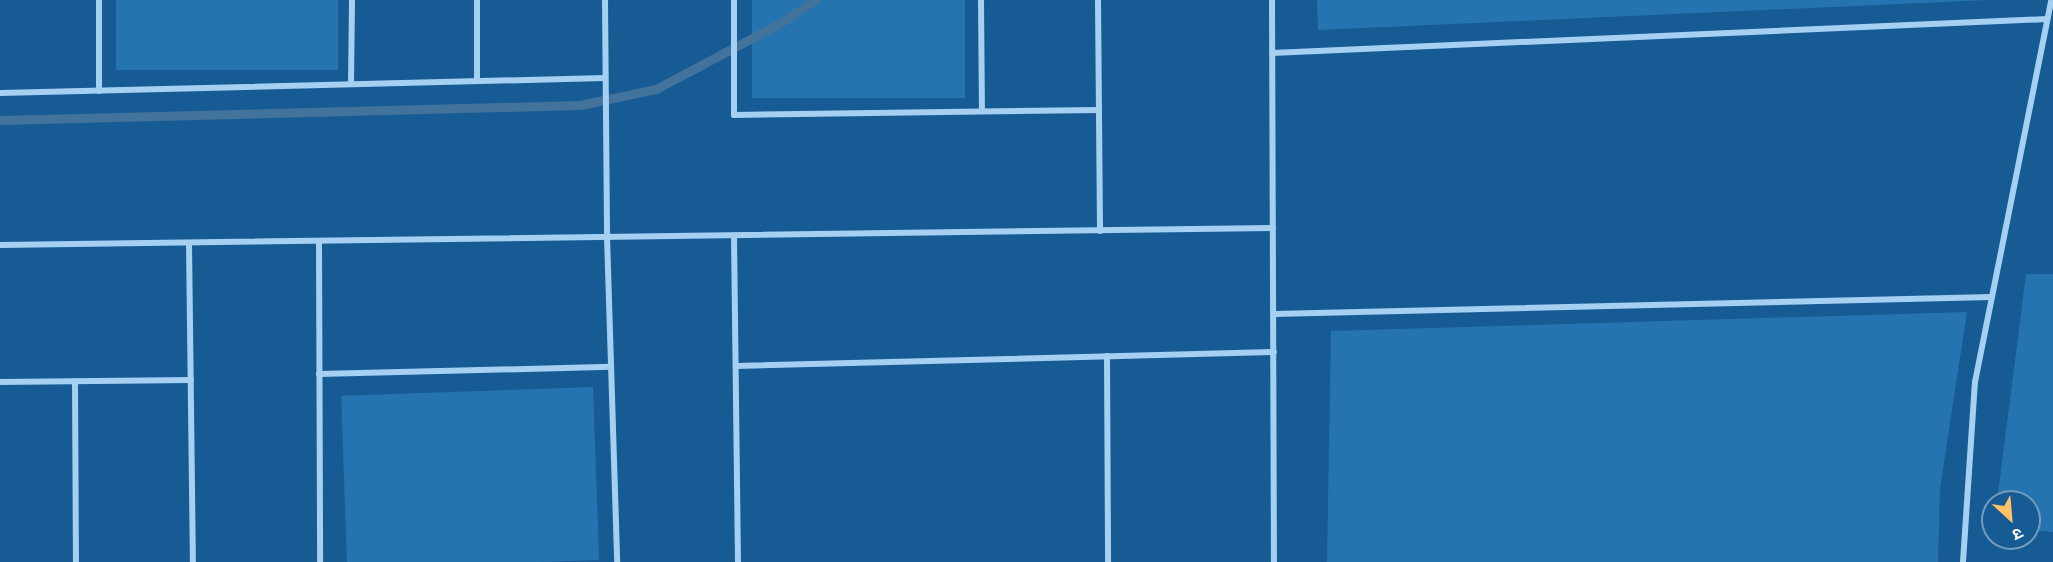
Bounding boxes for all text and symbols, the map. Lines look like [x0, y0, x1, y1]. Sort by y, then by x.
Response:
north arrow [1981, 490, 2041, 550]
text: उ [2009, 523, 2027, 545]

